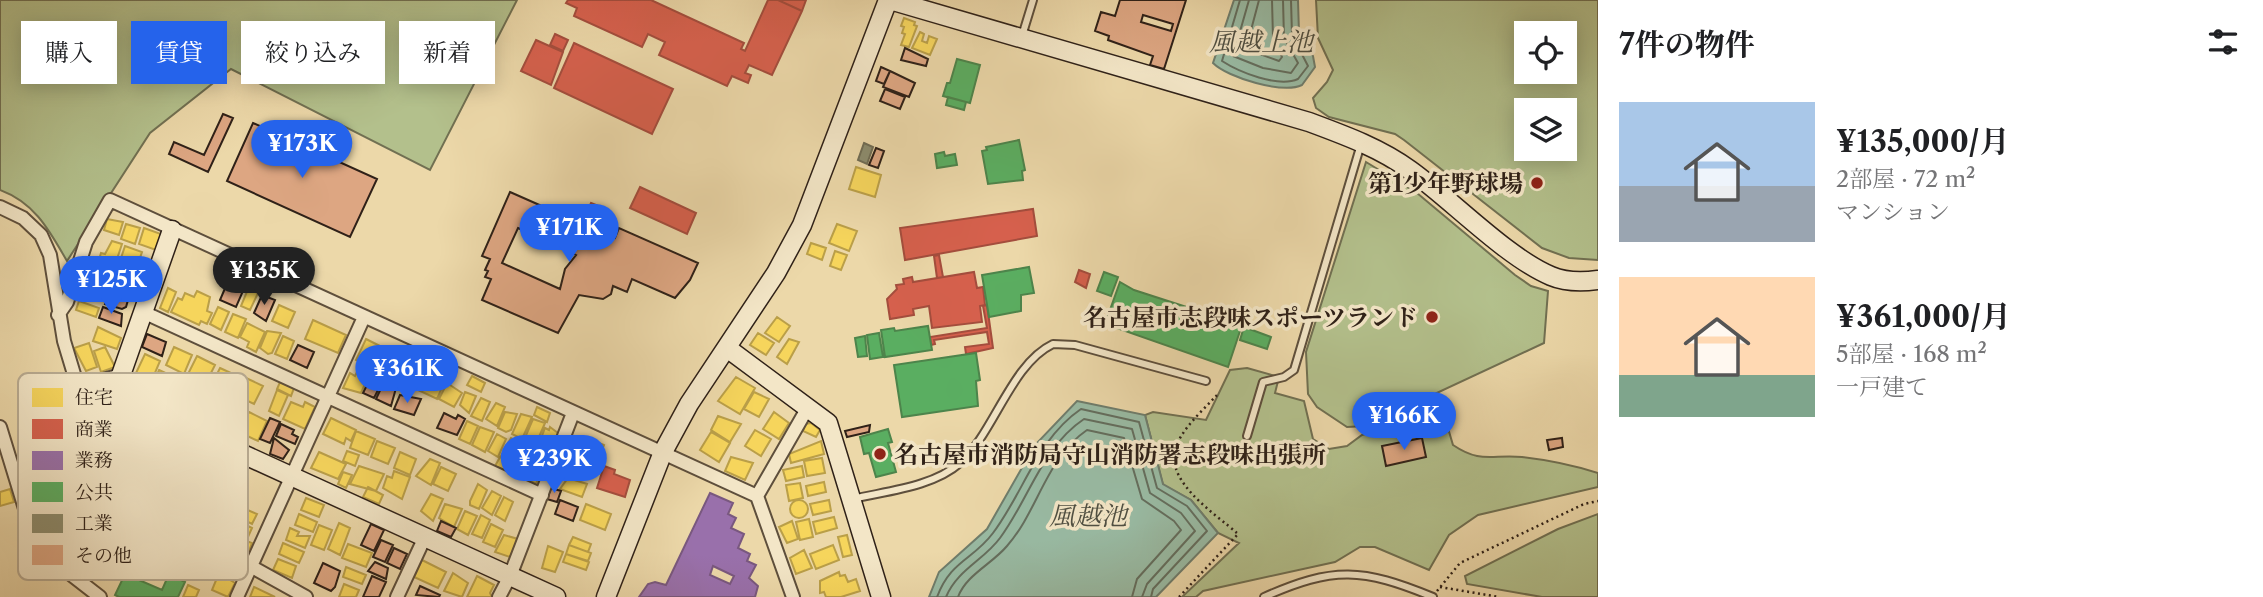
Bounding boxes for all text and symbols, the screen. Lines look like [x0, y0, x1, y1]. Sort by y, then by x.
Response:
chip: 購入 [21, 21, 117, 84]
chip: 賃貸 [131, 21, 227, 84]
chip: 絞り込み [241, 21, 385, 84]
chip: 新着 [399, 21, 495, 84]
map controls [1514, 21, 1577, 161]
button: locate [1514, 21, 1577, 84]
icon: filters [2204, 23, 2242, 61]
water label: 風越上池 [1209, 26, 1316, 58]
text: 7件の物件 [1619, 26, 1755, 63]
button: layers [1514, 98, 1577, 161]
pin: ¥173K [253, 120, 351, 180]
text: ¥135,000/月 [1836, 123, 2010, 160]
text: ¥173K [267, 129, 337, 157]
icon: home [1675, 130, 1759, 214]
text: 2部屋 · 72 m² [1836, 165, 1975, 193]
place label: 第1少年野球場 [1368, 169, 1523, 198]
marker: 第1少年野球場 [1529, 175, 1545, 191]
text: マンション [1836, 198, 1950, 226]
pin: ¥171K [520, 204, 618, 264]
text: ¥171K [536, 213, 602, 241]
pin: ¥135K [215, 247, 313, 307]
pin: ¥125K [62, 256, 160, 316]
text: ¥135K [229, 256, 299, 284]
text: ¥125K [76, 265, 146, 293]
text: ¥361,000/月 [1836, 298, 2011, 335]
place label: 名古屋市志段味スポーツランド [1083, 303, 1418, 332]
icon: home [1675, 305, 1759, 389]
marker: 名古屋市志段味スポーツランド [1424, 309, 1440, 325]
text: 5部屋 · 168 m² [1836, 340, 1987, 368]
pin: ¥361K [358, 346, 456, 405]
text: ¥361K [371, 354, 443, 382]
legend [18, 373, 248, 580]
text: 一戸建て [1836, 373, 1928, 401]
text: 住宅 [75, 386, 113, 409]
pin: ¥166K [1355, 392, 1453, 452]
text: ¥166K [1368, 401, 1440, 429]
text: 商業 [75, 418, 113, 441]
pin: ¥239K [505, 435, 603, 495]
place label: 名古屋市消防局守山消防署志段味出張所 [894, 440, 1326, 469]
text: ¥239K [517, 444, 591, 472]
marker: 名古屋市消防局守山消防署志段味出張所 [872, 446, 888, 462]
text: 業務 [75, 449, 113, 472]
text: 公共 [75, 481, 113, 504]
water label: 風越池 [1049, 500, 1130, 532]
text: 工業 [75, 512, 113, 535]
text: その他 [75, 544, 132, 567]

